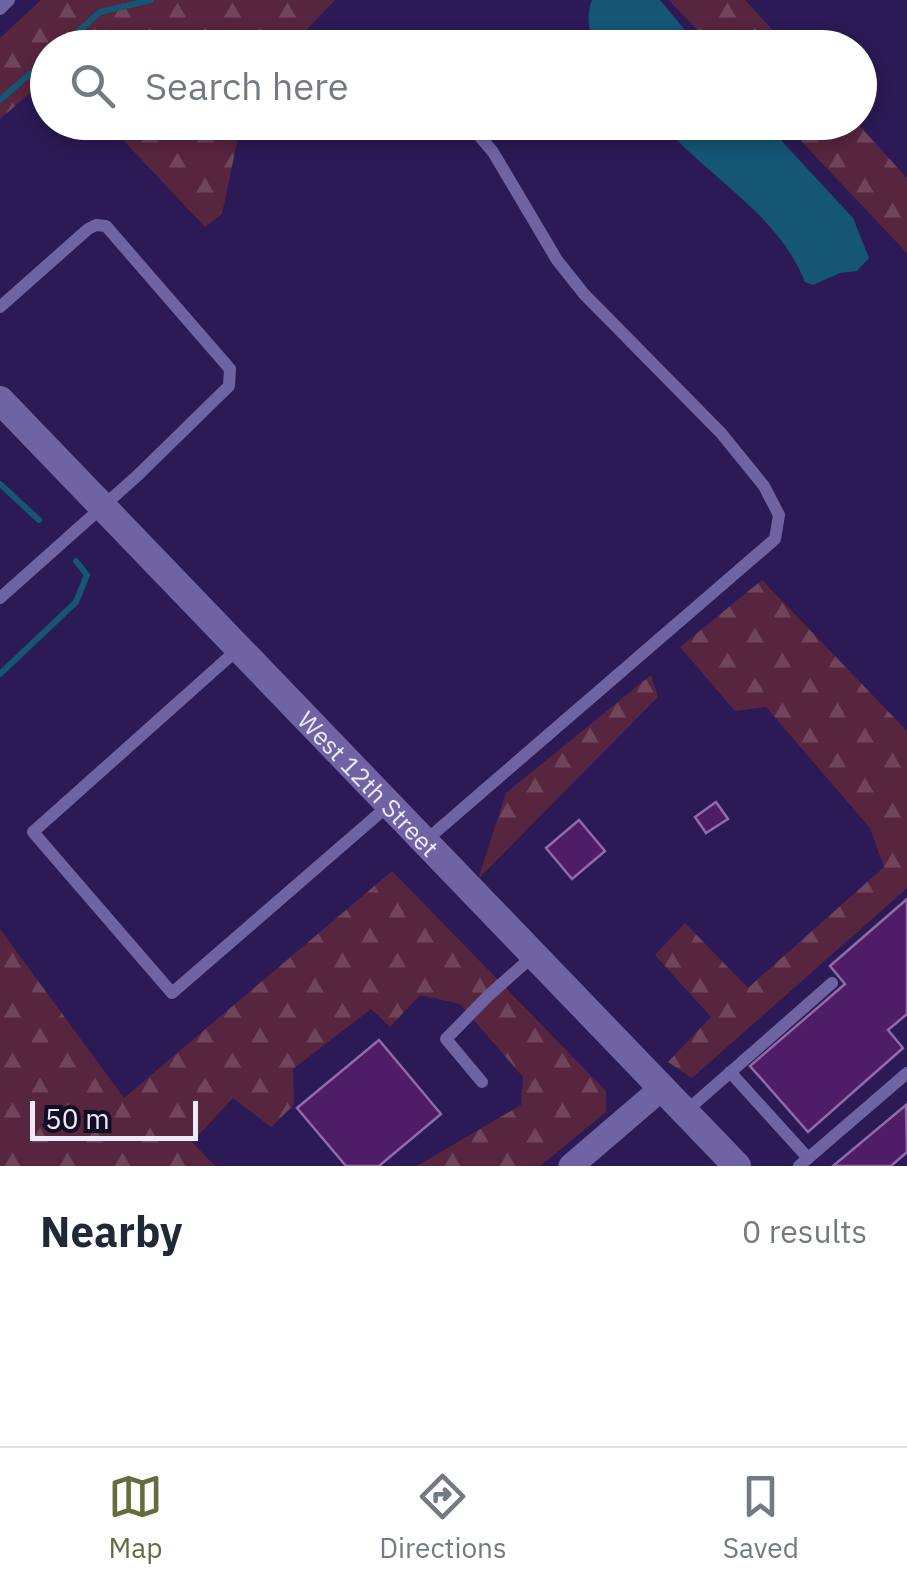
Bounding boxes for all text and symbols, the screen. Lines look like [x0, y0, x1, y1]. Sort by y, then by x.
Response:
search box [30, 30, 877, 140]
icon: search [65, 58, 120, 113]
text: Search here [145, 61, 349, 110]
street label: West 12th Street [291, 704, 447, 863]
scale bar [30, 1096, 198, 1140]
text: 50 m [45, 1100, 110, 1137]
text: Nearby [40, 1204, 182, 1259]
text: 0 results [742, 1210, 867, 1252]
tab: Map [108, 1469, 163, 1566]
tab: Directions [379, 1469, 507, 1566]
tab: Saved [723, 1469, 799, 1566]

